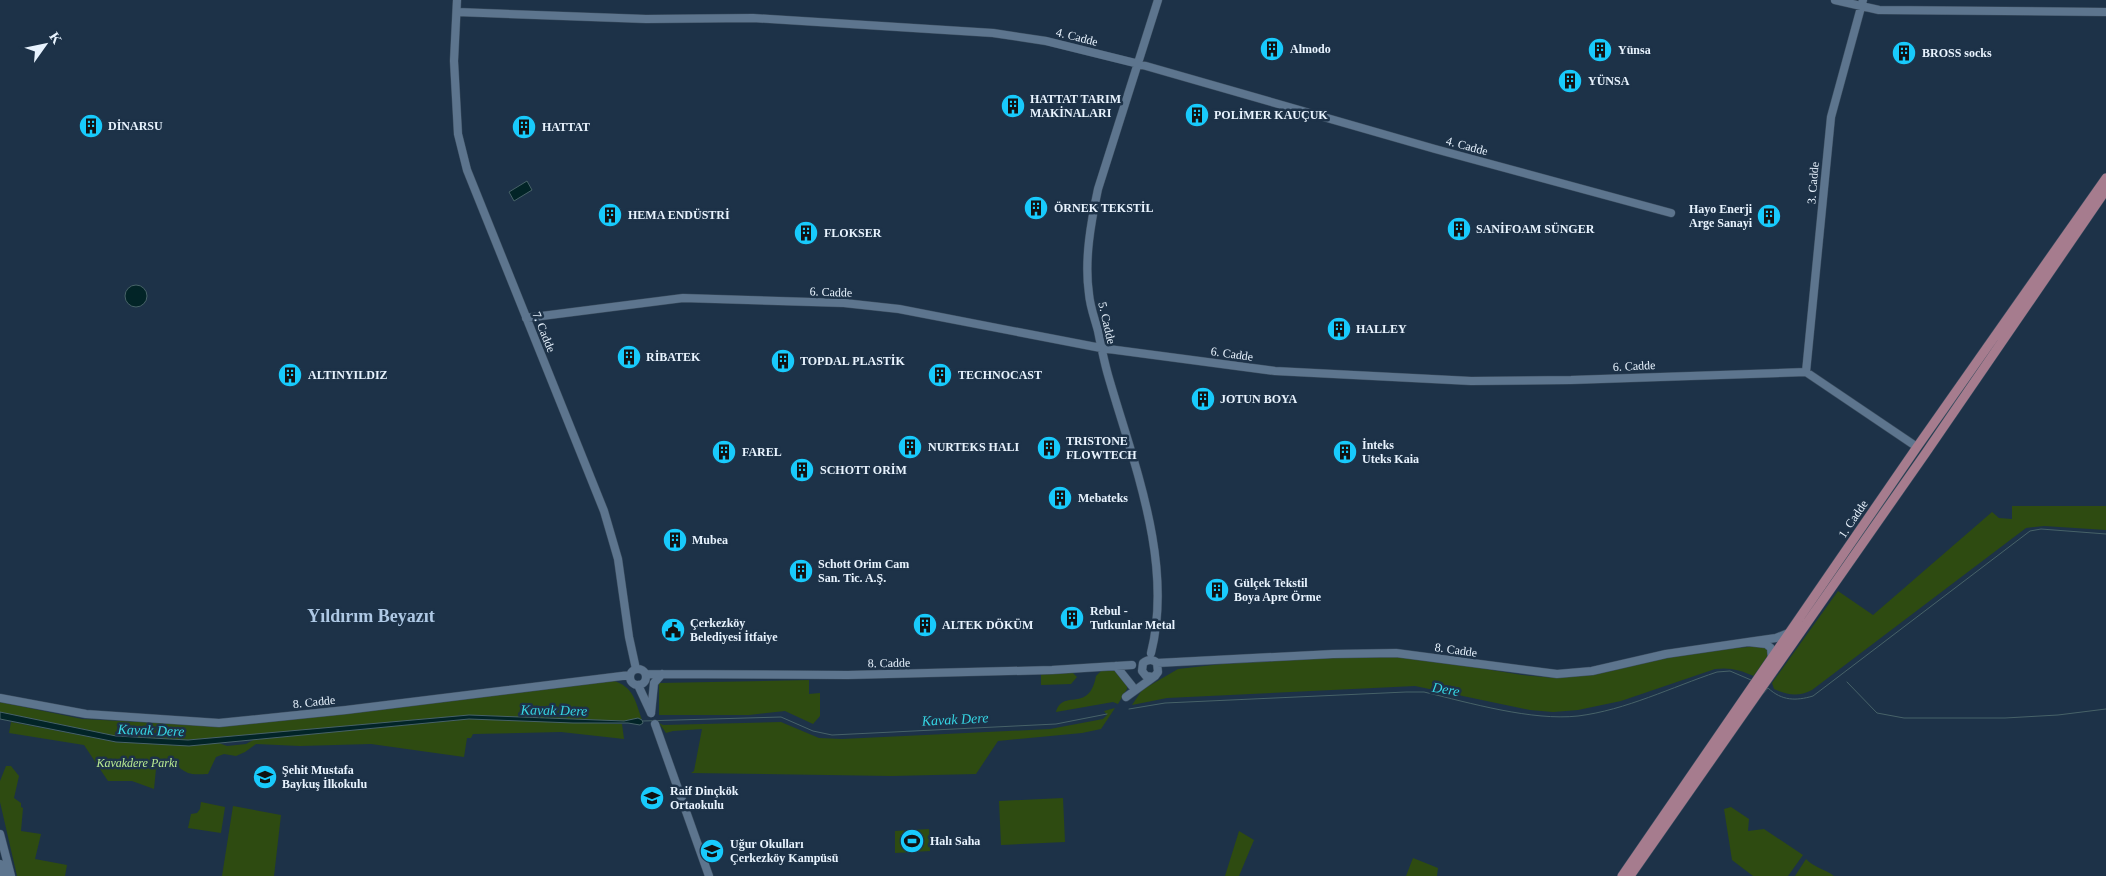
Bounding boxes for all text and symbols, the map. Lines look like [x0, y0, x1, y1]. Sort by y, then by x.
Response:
north arrow [20, 20, 70, 70]
street label: 4. Cadde [1055, 25, 1099, 49]
text: K [46, 30, 65, 47]
building icon: Almodo [1259, 36, 1285, 62]
building icon: Yünsa [1587, 37, 1613, 63]
building icon: BROSS socks [1891, 40, 1917, 66]
place label: Almodo [1290, 42, 1331, 56]
place label: Yünsa [1618, 43, 1651, 57]
place label: BROSS socks [1922, 46, 1992, 60]
building icon: YÜNSA [1557, 68, 1583, 94]
place label: YÜNSA [1588, 74, 1630, 88]
place label: HATTAT TARIM MAKİNALARI [1030, 92, 1121, 120]
building icon: HATTAT TARIM MAKİNALARI [1000, 93, 1026, 119]
building icon: POLİMER KAUÇUK [1184, 102, 1210, 128]
place label: POLİMER KAUÇUK [1214, 108, 1328, 122]
building icon: DİNARSU [78, 113, 104, 139]
building icon: HATTAT [511, 114, 537, 140]
place label: DİNARSU [108, 119, 163, 133]
place label: HATTAT [542, 120, 590, 134]
street label: 4. Cadde [1445, 134, 1489, 158]
street label: 3. Cadde [1804, 161, 1822, 205]
building icon: ÖRNEK TEKSTİL [1023, 195, 1049, 221]
place label: ÖRNEK TEKSTİL [1054, 201, 1153, 215]
building icon: HEMA ENDÜSTRİ [597, 202, 623, 228]
place label: Hayo Enerji Arge Sanayi [1689, 202, 1753, 230]
building icon: Hayo Enerji Arge Sanayi [1756, 203, 1782, 229]
place label: HEMA ENDÜSTRİ [628, 208, 730, 222]
building icon: SANİFOAM SÜNGER [1446, 216, 1472, 242]
building icon: FLOKSER [793, 220, 819, 246]
place label: SANİFOAM SÜNGER [1476, 222, 1595, 236]
place label: FLOKSER [824, 226, 882, 240]
street label: 6. Cadde [809, 284, 853, 300]
street label: 5. Cadde [1095, 301, 1119, 345]
street label: 7. Cadde [530, 310, 558, 354]
building icon: HALLEY [1326, 316, 1352, 342]
place label: HALLEY [1356, 322, 1407, 336]
building icon: RİBATEK [616, 344, 642, 370]
street label: 6. Cadde [1210, 344, 1254, 364]
building icon: TOPDAL PLASTİK [770, 348, 796, 374]
place label: RİBATEK [646, 350, 701, 364]
place label: TOPDAL PLASTİK [800, 354, 905, 368]
street label: 6. Cadde [1612, 358, 1656, 374]
building icon: ALTINYILDIZ [277, 362, 303, 388]
building icon: TECHNOCAST [927, 362, 953, 388]
place label: ALTINYILDIZ [308, 368, 388, 382]
place label: TECHNOCAST [958, 368, 1042, 382]
building icon: JOTUN BOYA [1190, 386, 1216, 412]
place label: JOTUN BOYA [1220, 392, 1298, 406]
building icon: NURTEKS HALI [897, 434, 923, 460]
place label: TRISTONE FLOWTECH [1066, 434, 1137, 462]
building icon: TRISTONE FLOWTECH [1036, 435, 1062, 461]
place label: İnteks Uteks Kaia [1362, 438, 1419, 466]
building icon: FAREL [711, 439, 737, 465]
building icon: İnteks Uteks Kaia [1332, 439, 1358, 465]
place label: NURTEKS HALI [928, 440, 1020, 454]
place label: FAREL [742, 445, 782, 459]
building icon: SCHOTT ORİM [789, 457, 815, 483]
place label: SCHOTT ORİM [820, 463, 907, 477]
building icon: Mebateks [1047, 485, 1073, 511]
place label: Mebateks [1078, 491, 1128, 505]
street label: 1. Cadde [1835, 497, 1871, 541]
building icon: Mubea [662, 527, 688, 553]
place label: Mubea [692, 533, 728, 547]
place label: Schott Orim Cam San. Tic. A.Ş. [818, 557, 909, 585]
building icon: Schott Orim Cam San. Tic. A.Ş. [788, 558, 814, 584]
place label: Gülçek Tekstil Boya Apre Örme [1234, 576, 1322, 604]
building icon: Gülçek Tekstil Boya Apre Örme [1204, 577, 1230, 603]
place label: Rebul - Tutkunlar Metal [1090, 604, 1176, 632]
building icon: Rebul - Tutkunlar Metal [1059, 605, 1085, 631]
district label: Yıldırım Beyazıt [307, 606, 435, 626]
building icon: ALTEK DÖKÜM [912, 612, 938, 638]
place label: Çerkezköy Belediyesi İtfaiye [690, 616, 778, 644]
public building icon: Çerkezköy Belediyesi İtfaiye [660, 617, 686, 643]
place label: ALTEK DÖKÜM [942, 618, 1033, 632]
street label: 8. Cadde [1434, 640, 1478, 660]
street label: 8. Cadde [868, 656, 910, 670]
water label: Dere [1430, 680, 1461, 699]
street label: 8. Cadde [292, 693, 336, 711]
water label: Kavak Dere [519, 702, 587, 719]
water label: Kavak Dere [920, 710, 989, 729]
water label: Kavak Dere [116, 722, 185, 739]
park label: Kavakdere Parkı [95, 756, 178, 770]
place label: Şehit Mustafa Baykuş İlkokulu [282, 763, 367, 791]
school or university icon: Şehit Mustafa Baykuş İlkokulu [252, 764, 278, 790]
place label: Raif Dinçkök Ortaokulu [670, 784, 739, 812]
school or university icon: Raif Dinçkök Ortaokulu [639, 785, 665, 811]
sports icon: Halı Saha [899, 828, 925, 854]
place label: Halı Saha [930, 834, 980, 848]
place label: Uğur Okulları Çerkezköy Kampüsü [730, 837, 839, 865]
school or university icon: Uğur Okulları Çerkezköy Kampüsü [699, 838, 725, 864]

